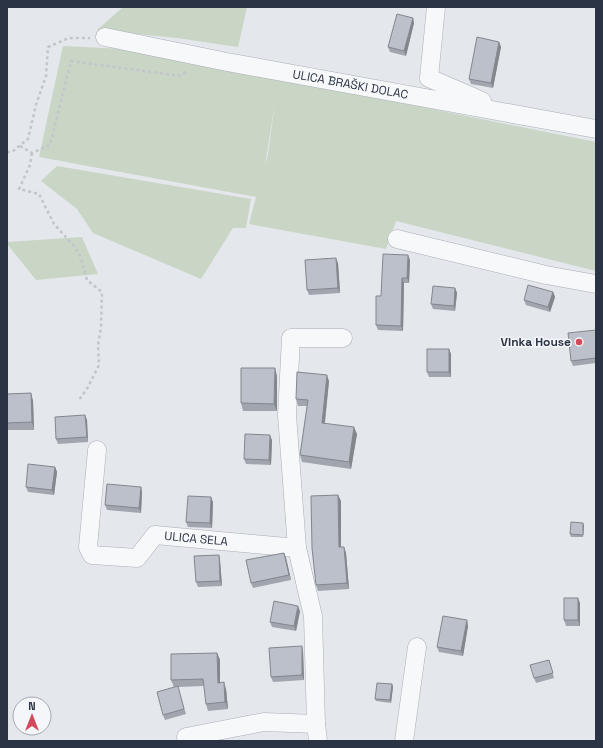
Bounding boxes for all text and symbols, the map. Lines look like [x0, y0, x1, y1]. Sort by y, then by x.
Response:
street label: ULICA BRAŠKI DOLAC [291, 66, 410, 103]
place label: Vinka House [501, 334, 571, 350]
marker: Vinka House [574, 337, 584, 347]
street label: ULICA SELA [164, 528, 229, 550]
north arrow [12, 696, 52, 736]
text: N [28, 699, 36, 713]

